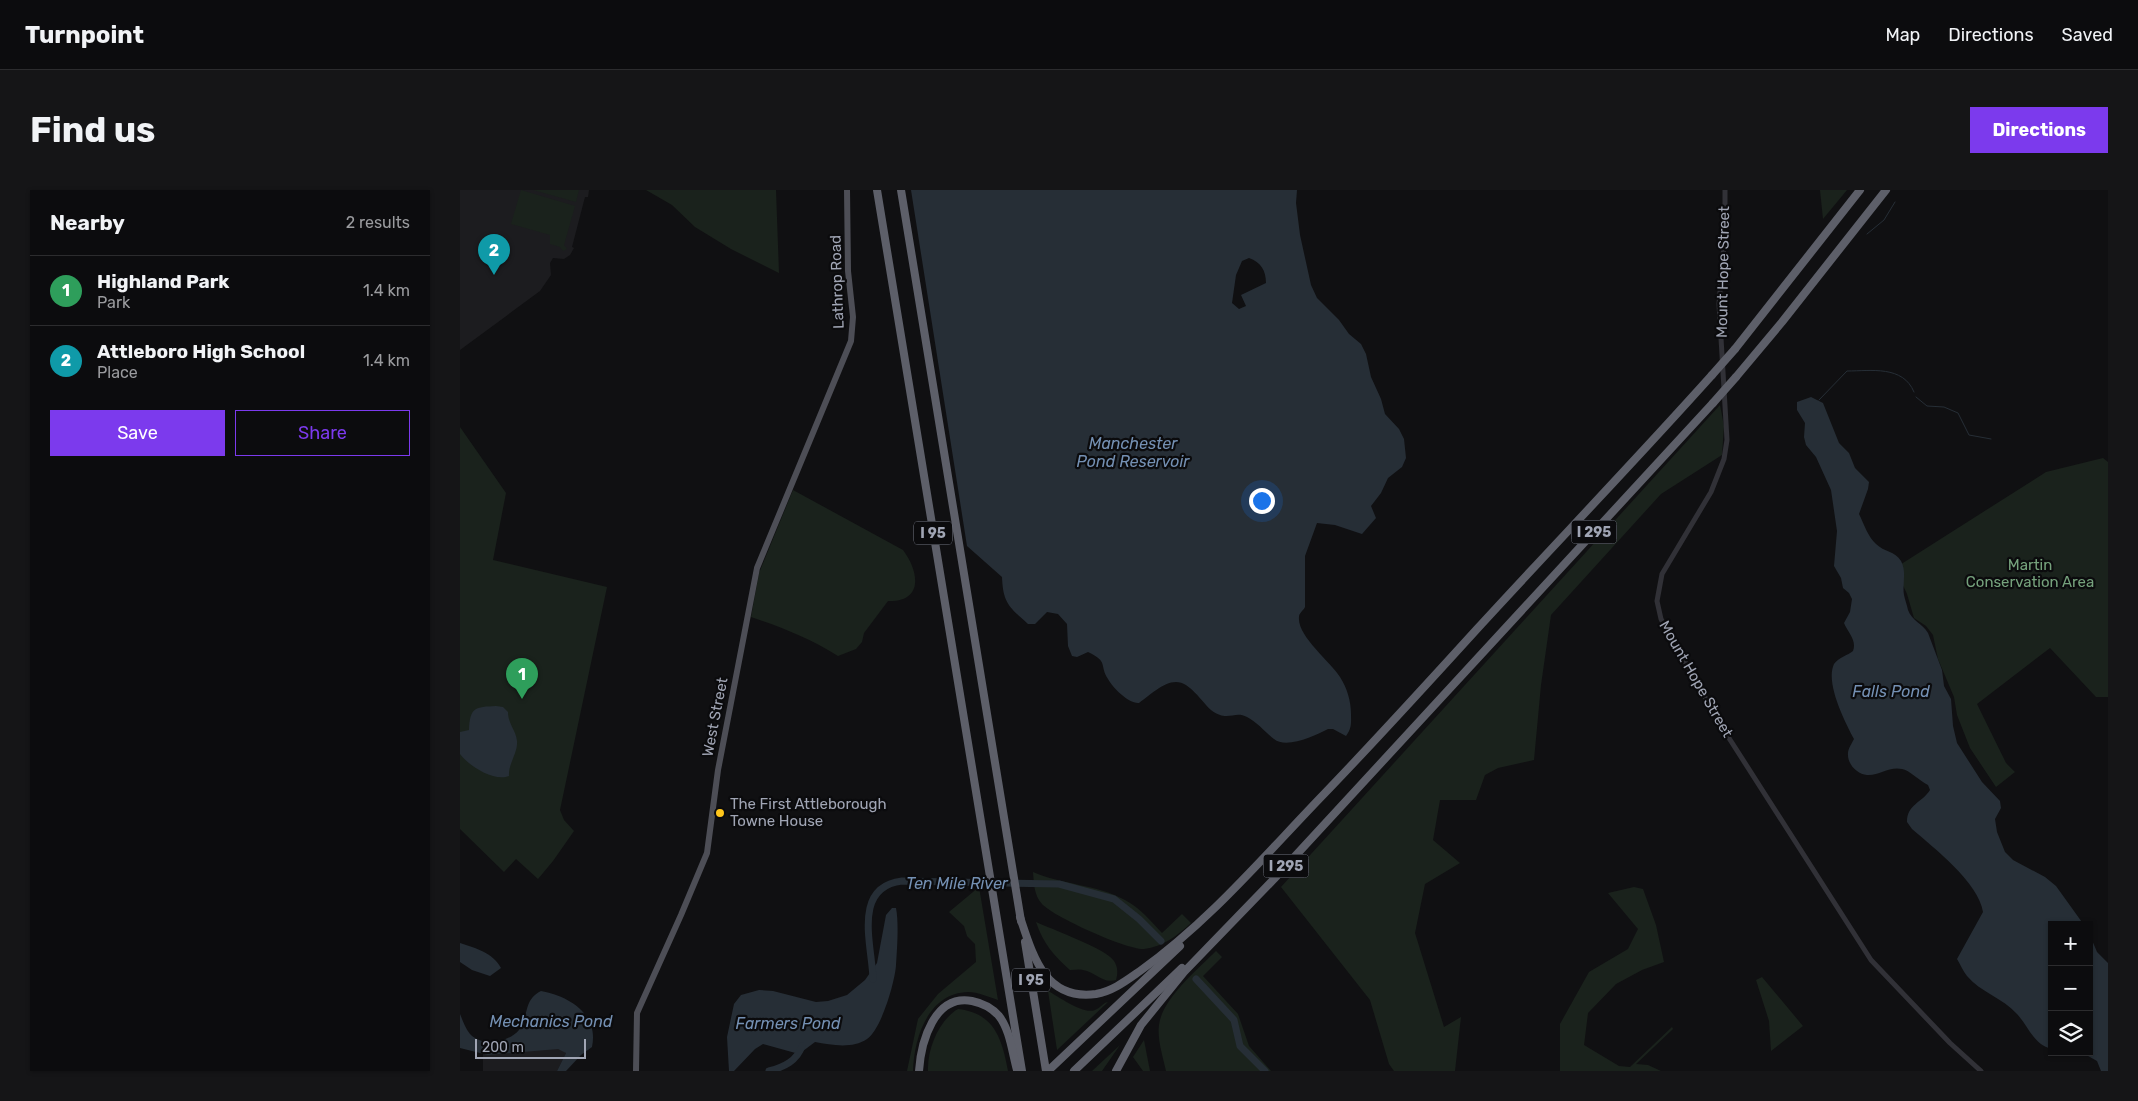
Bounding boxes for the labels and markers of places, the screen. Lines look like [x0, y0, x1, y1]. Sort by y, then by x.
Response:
pin: 2 [478, 234, 510, 275]
pin: 1 [506, 658, 538, 699]
place label: The First Attleborough Towne House [730, 795, 887, 830]
marker: The First Attleborough Towne House [714, 807, 726, 819]

